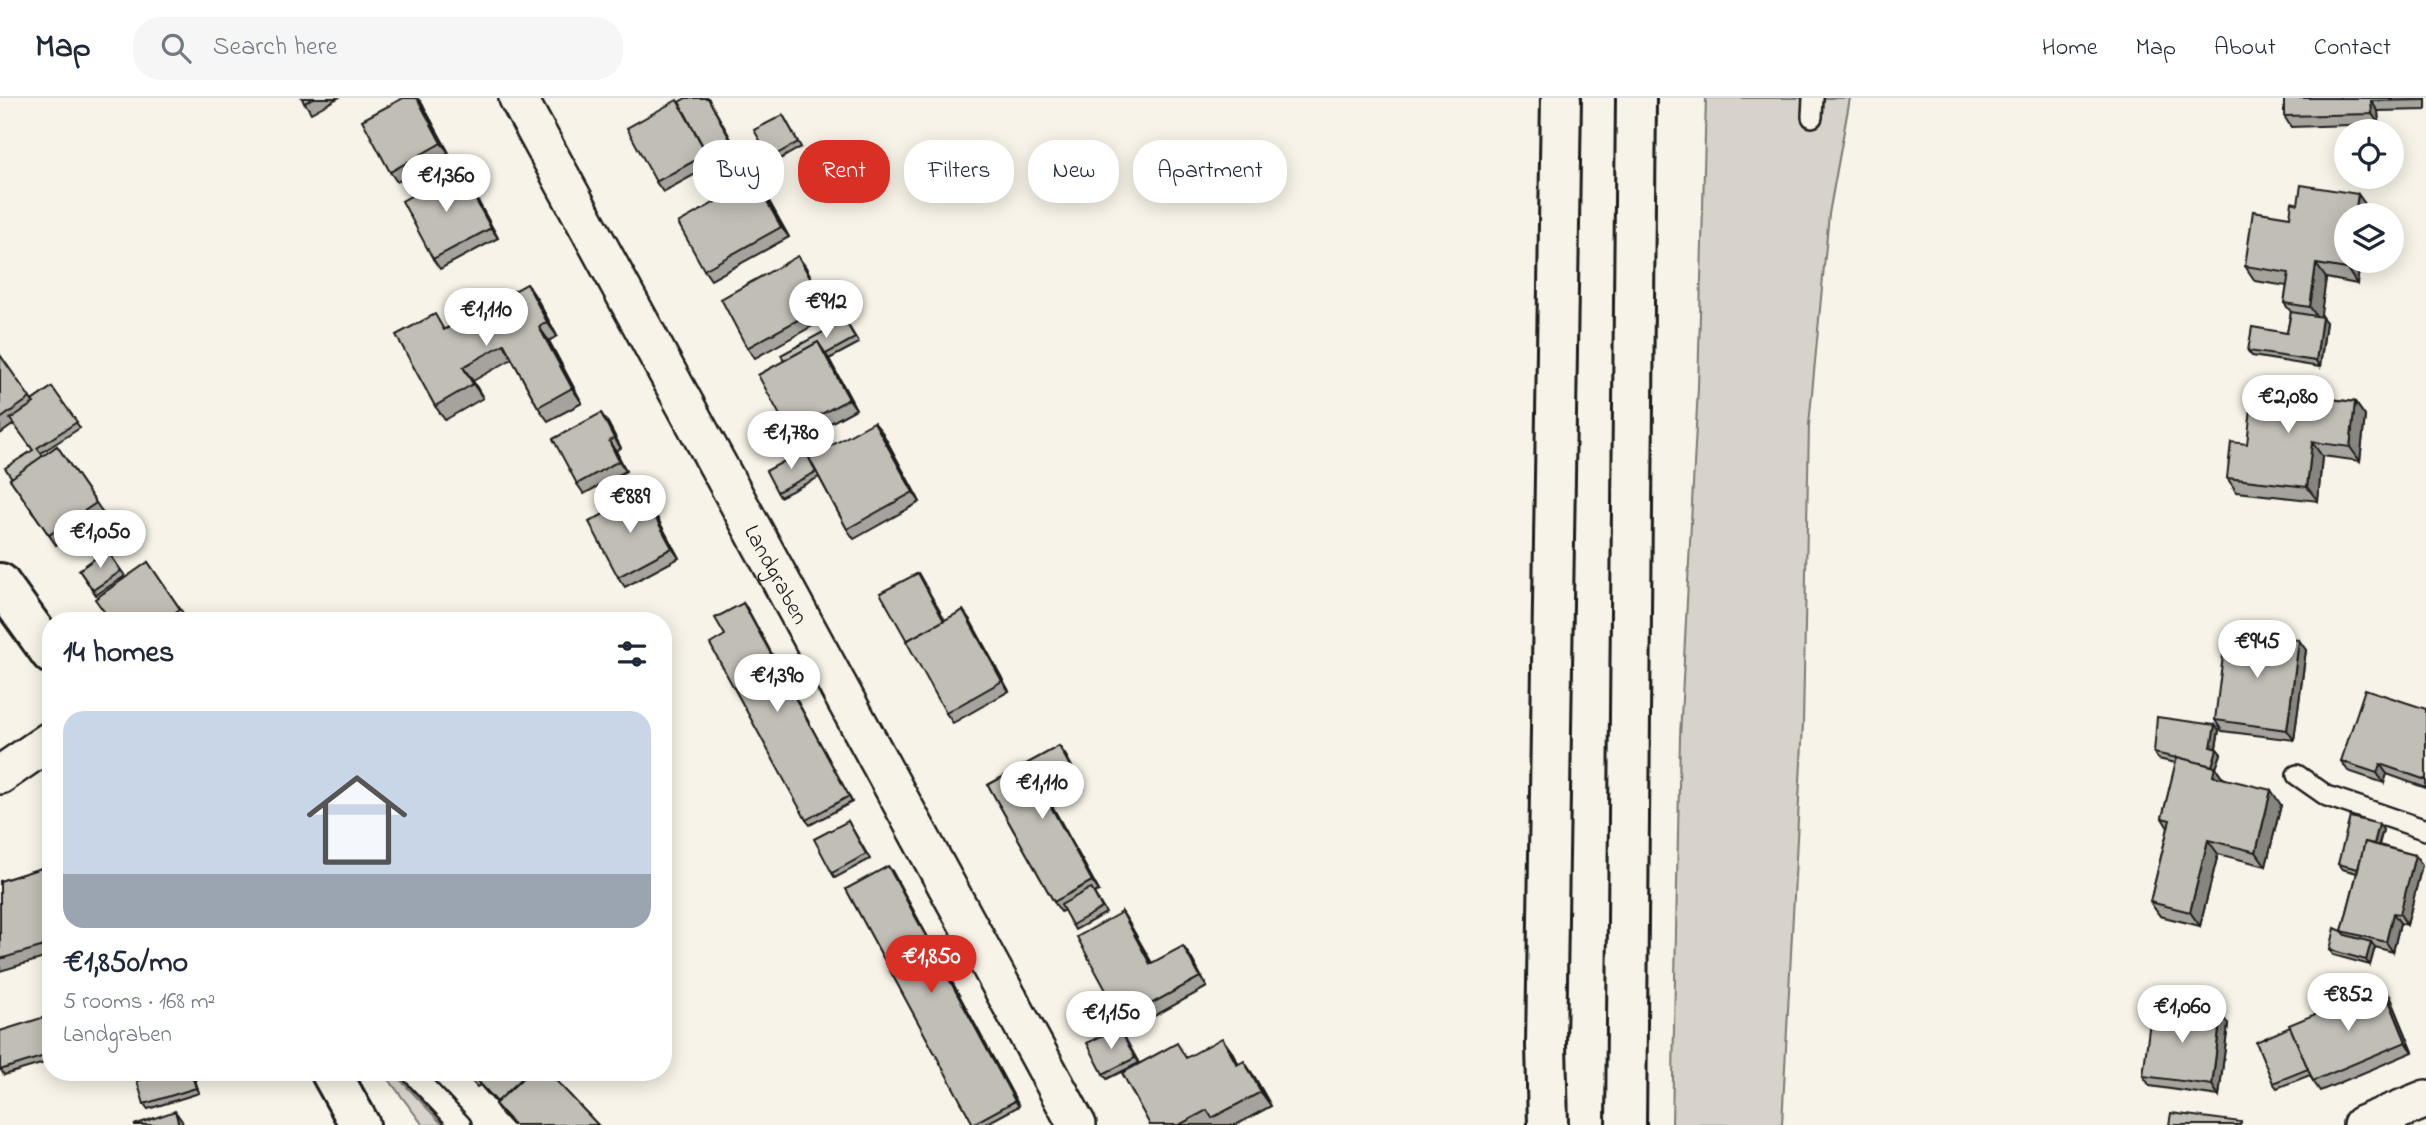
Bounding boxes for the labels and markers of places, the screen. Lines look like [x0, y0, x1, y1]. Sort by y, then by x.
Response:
pin: €1,360 [389, 155, 503, 214]
pin: €912 [785, 280, 867, 340]
pin: €1,110 [429, 288, 543, 348]
pin: €2,080 [2231, 376, 2345, 435]
pin: €1,780 [734, 412, 848, 471]
pin: €889 [589, 476, 671, 535]
pin: €1,050 [43, 510, 157, 570]
pin: €945 [2216, 620, 2298, 680]
pin: €1,390 [720, 654, 834, 714]
pin: €1,110 [985, 762, 1099, 821]
pin: €1,850 [874, 936, 988, 995]
pin: €852 [2307, 974, 2389, 1033]
pin: €1,060 [2125, 986, 2239, 1045]
pin: €1,150 [1054, 992, 1168, 1051]

